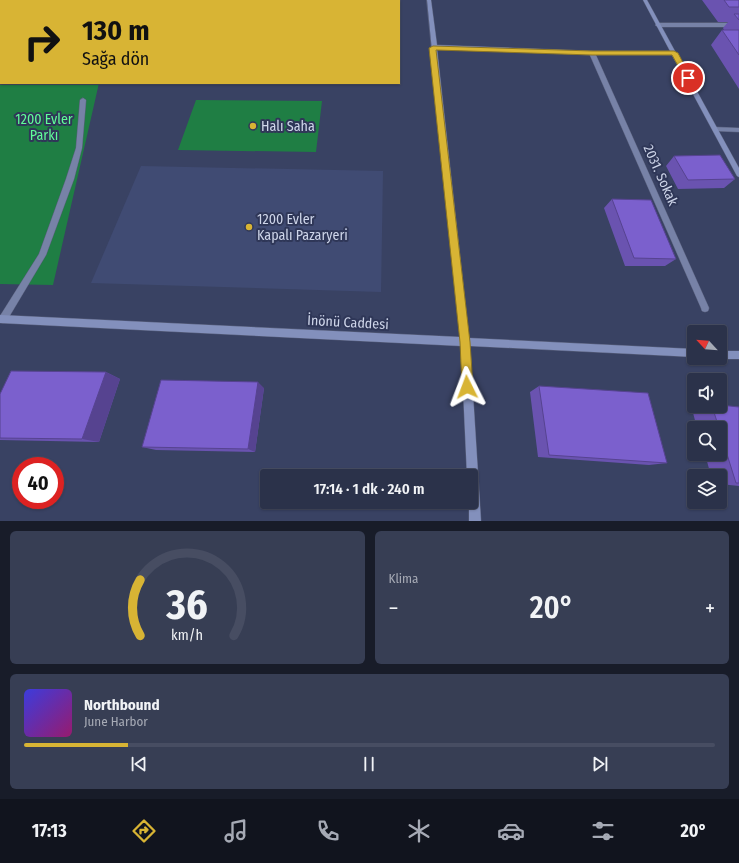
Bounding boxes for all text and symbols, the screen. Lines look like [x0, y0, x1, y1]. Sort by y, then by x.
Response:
text: 130 m [82, 14, 150, 47]
icon: right [16, 16, 68, 68]
text: Sağa dön [82, 48, 149, 70]
pin [671, 61, 705, 95]
icon: arrive [677, 67, 699, 89]
park label: 1200 Evler Parkı [15, 111, 73, 144]
place label: Halı Saha [261, 118, 315, 135]
marker: Halı Saha [248, 121, 258, 131]
street label: 2031. Sokak [640, 142, 682, 209]
place label: 1200 Evler Kapalı Pazaryeri [257, 211, 348, 244]
marker: 1200 Evler Kapalı Pazaryeri [244, 222, 254, 232]
street label: İnönü Caddesi [307, 312, 389, 333]
north arrow [687, 325, 727, 365]
map controls [687, 325, 727, 509]
position arrow [446, 366, 488, 408]
button: sound [687, 373, 727, 413]
button: search [687, 421, 727, 461]
speed limit sign: 40 [12, 457, 64, 509]
button: layers [687, 469, 727, 509]
text: 17:14 · 1 dk · 240 m [313, 480, 425, 498]
text: Klima [389, 571, 418, 586]
text: 36 [166, 579, 208, 629]
text: 20° [530, 590, 574, 626]
text: − [389, 595, 398, 622]
text: + [705, 595, 715, 622]
text: km/h [171, 626, 203, 643]
text: Northbound [84, 696, 160, 714]
text: June Harbor [84, 714, 148, 729]
icon: previous [128, 753, 150, 775]
icon: pause [358, 753, 380, 775]
icon: next [589, 753, 611, 775]
icon: directions [130, 817, 158, 845]
icon: music [222, 817, 250, 845]
icon: phone [314, 817, 342, 845]
icon: climate [405, 817, 433, 845]
icon: car [497, 817, 525, 845]
icon: filters [589, 817, 617, 845]
text: 17:13 [32, 820, 67, 842]
text: 20° [680, 820, 707, 842]

